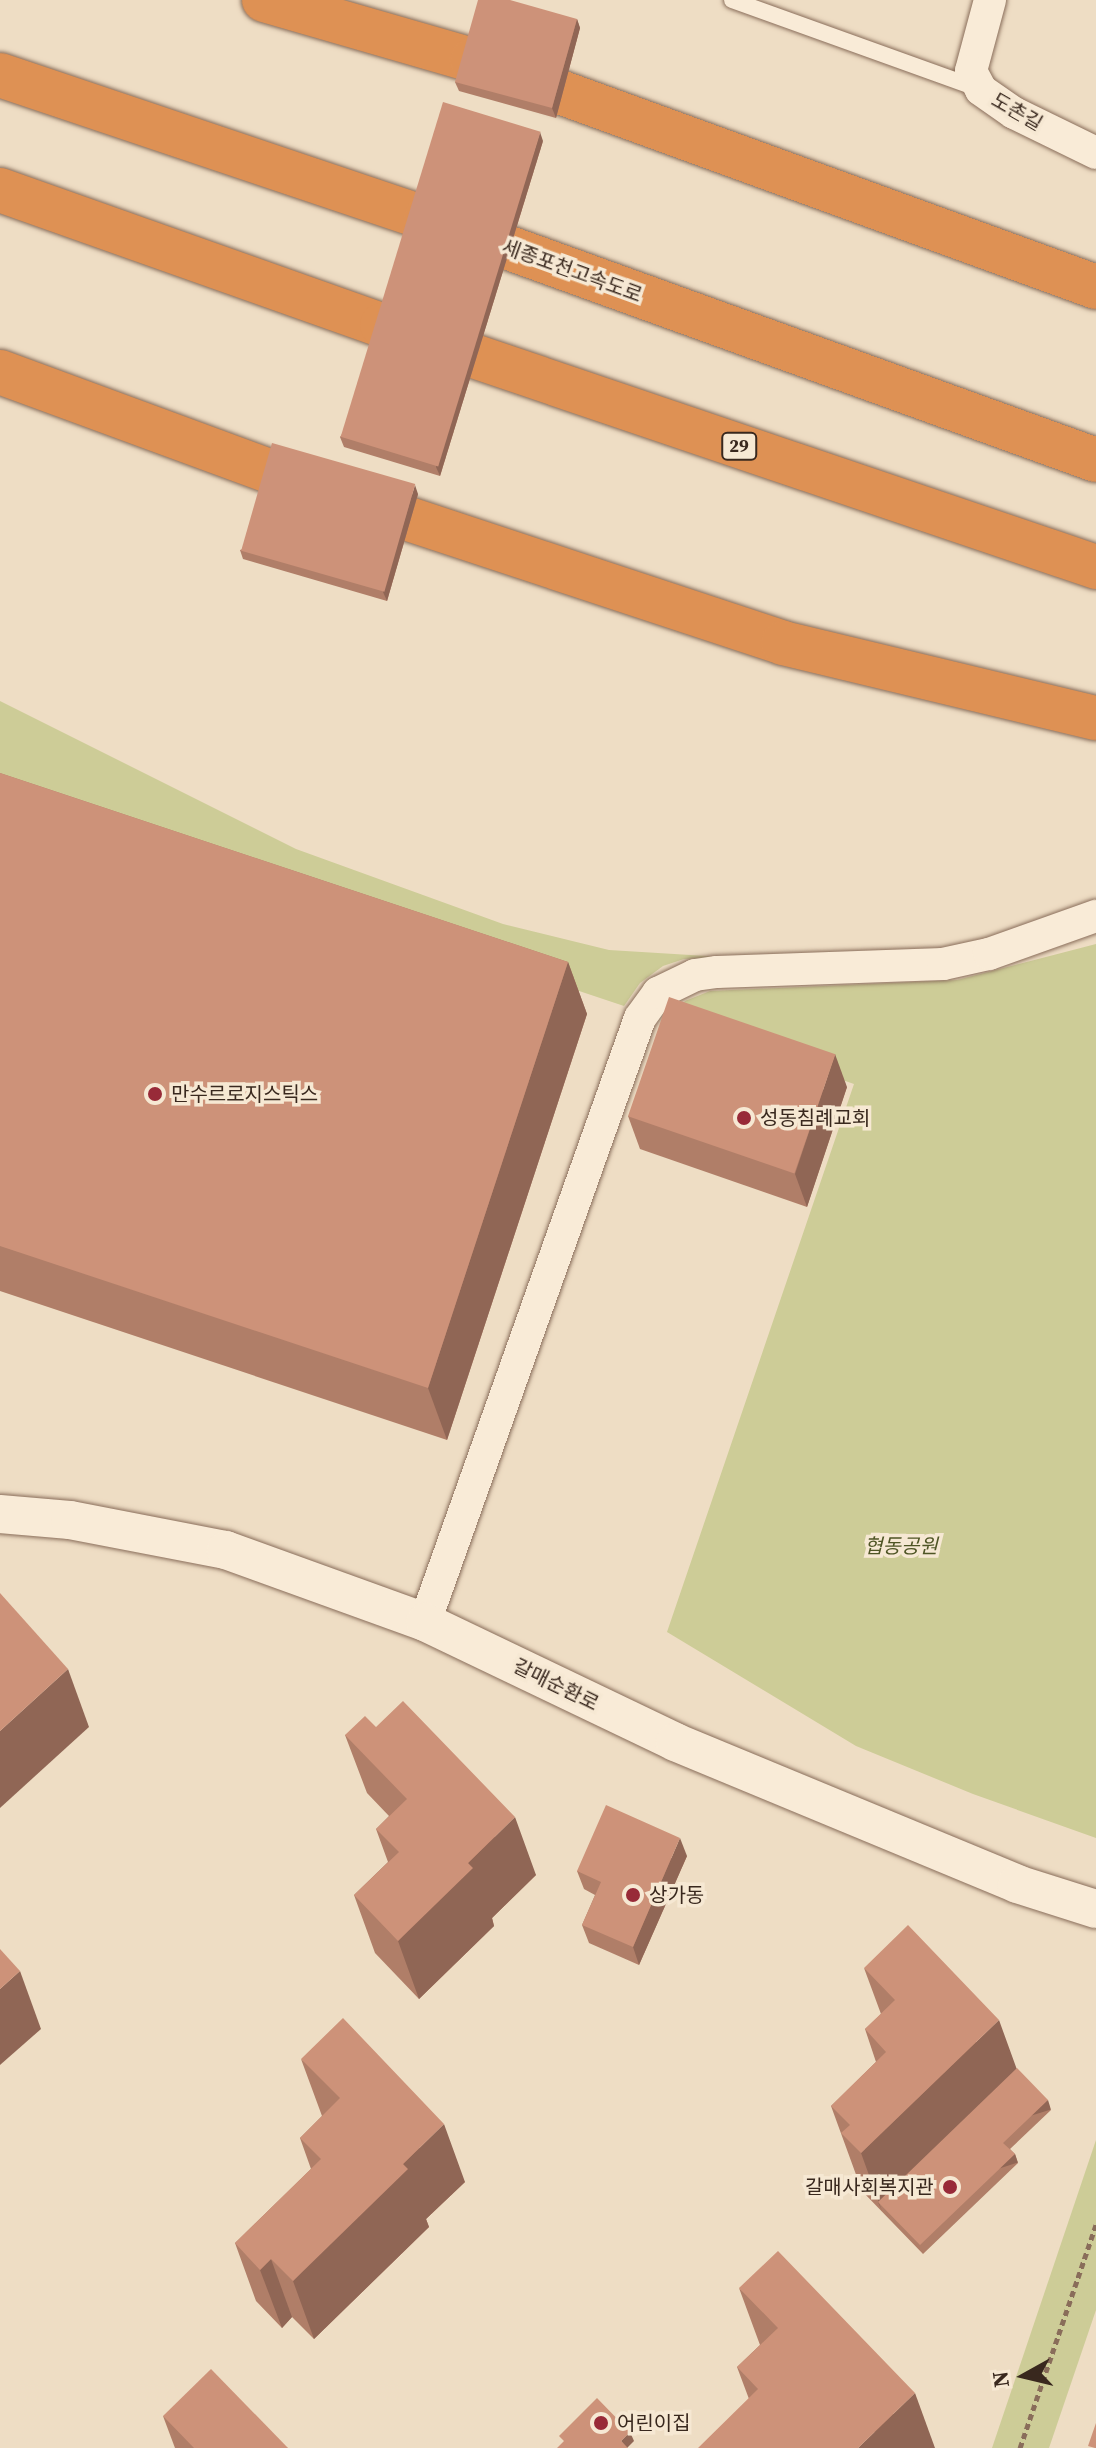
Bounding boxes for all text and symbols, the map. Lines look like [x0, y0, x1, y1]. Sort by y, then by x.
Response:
street label: 도촌길 [987, 88, 1047, 136]
street label: 세종포천고속도로 [499, 235, 645, 307]
road number: 29 [721, 432, 757, 460]
place label: 만수르로지스틱스 [171, 1082, 318, 1106]
marker: 만수르로지스틱스 [146, 1085, 164, 1103]
place label: 성동침례교회 [760, 1106, 870, 1130]
marker: 성동침례교회 [735, 1109, 753, 1127]
park label: 협동공원 [864, 1534, 938, 1558]
street label: 갈매순환로 [509, 1654, 603, 1716]
place label: 상가동 [649, 1883, 704, 1907]
marker: 상가동 [624, 1886, 642, 1904]
place label: 갈매사회복지관 [805, 2175, 934, 2199]
marker: 갈매사회복지관 [941, 2178, 959, 2196]
north arrow [984, 2336, 1064, 2416]
text: N [984, 2369, 1016, 2389]
place label: 어린이집 [617, 2411, 691, 2435]
marker: 어린이집 [592, 2414, 610, 2432]

